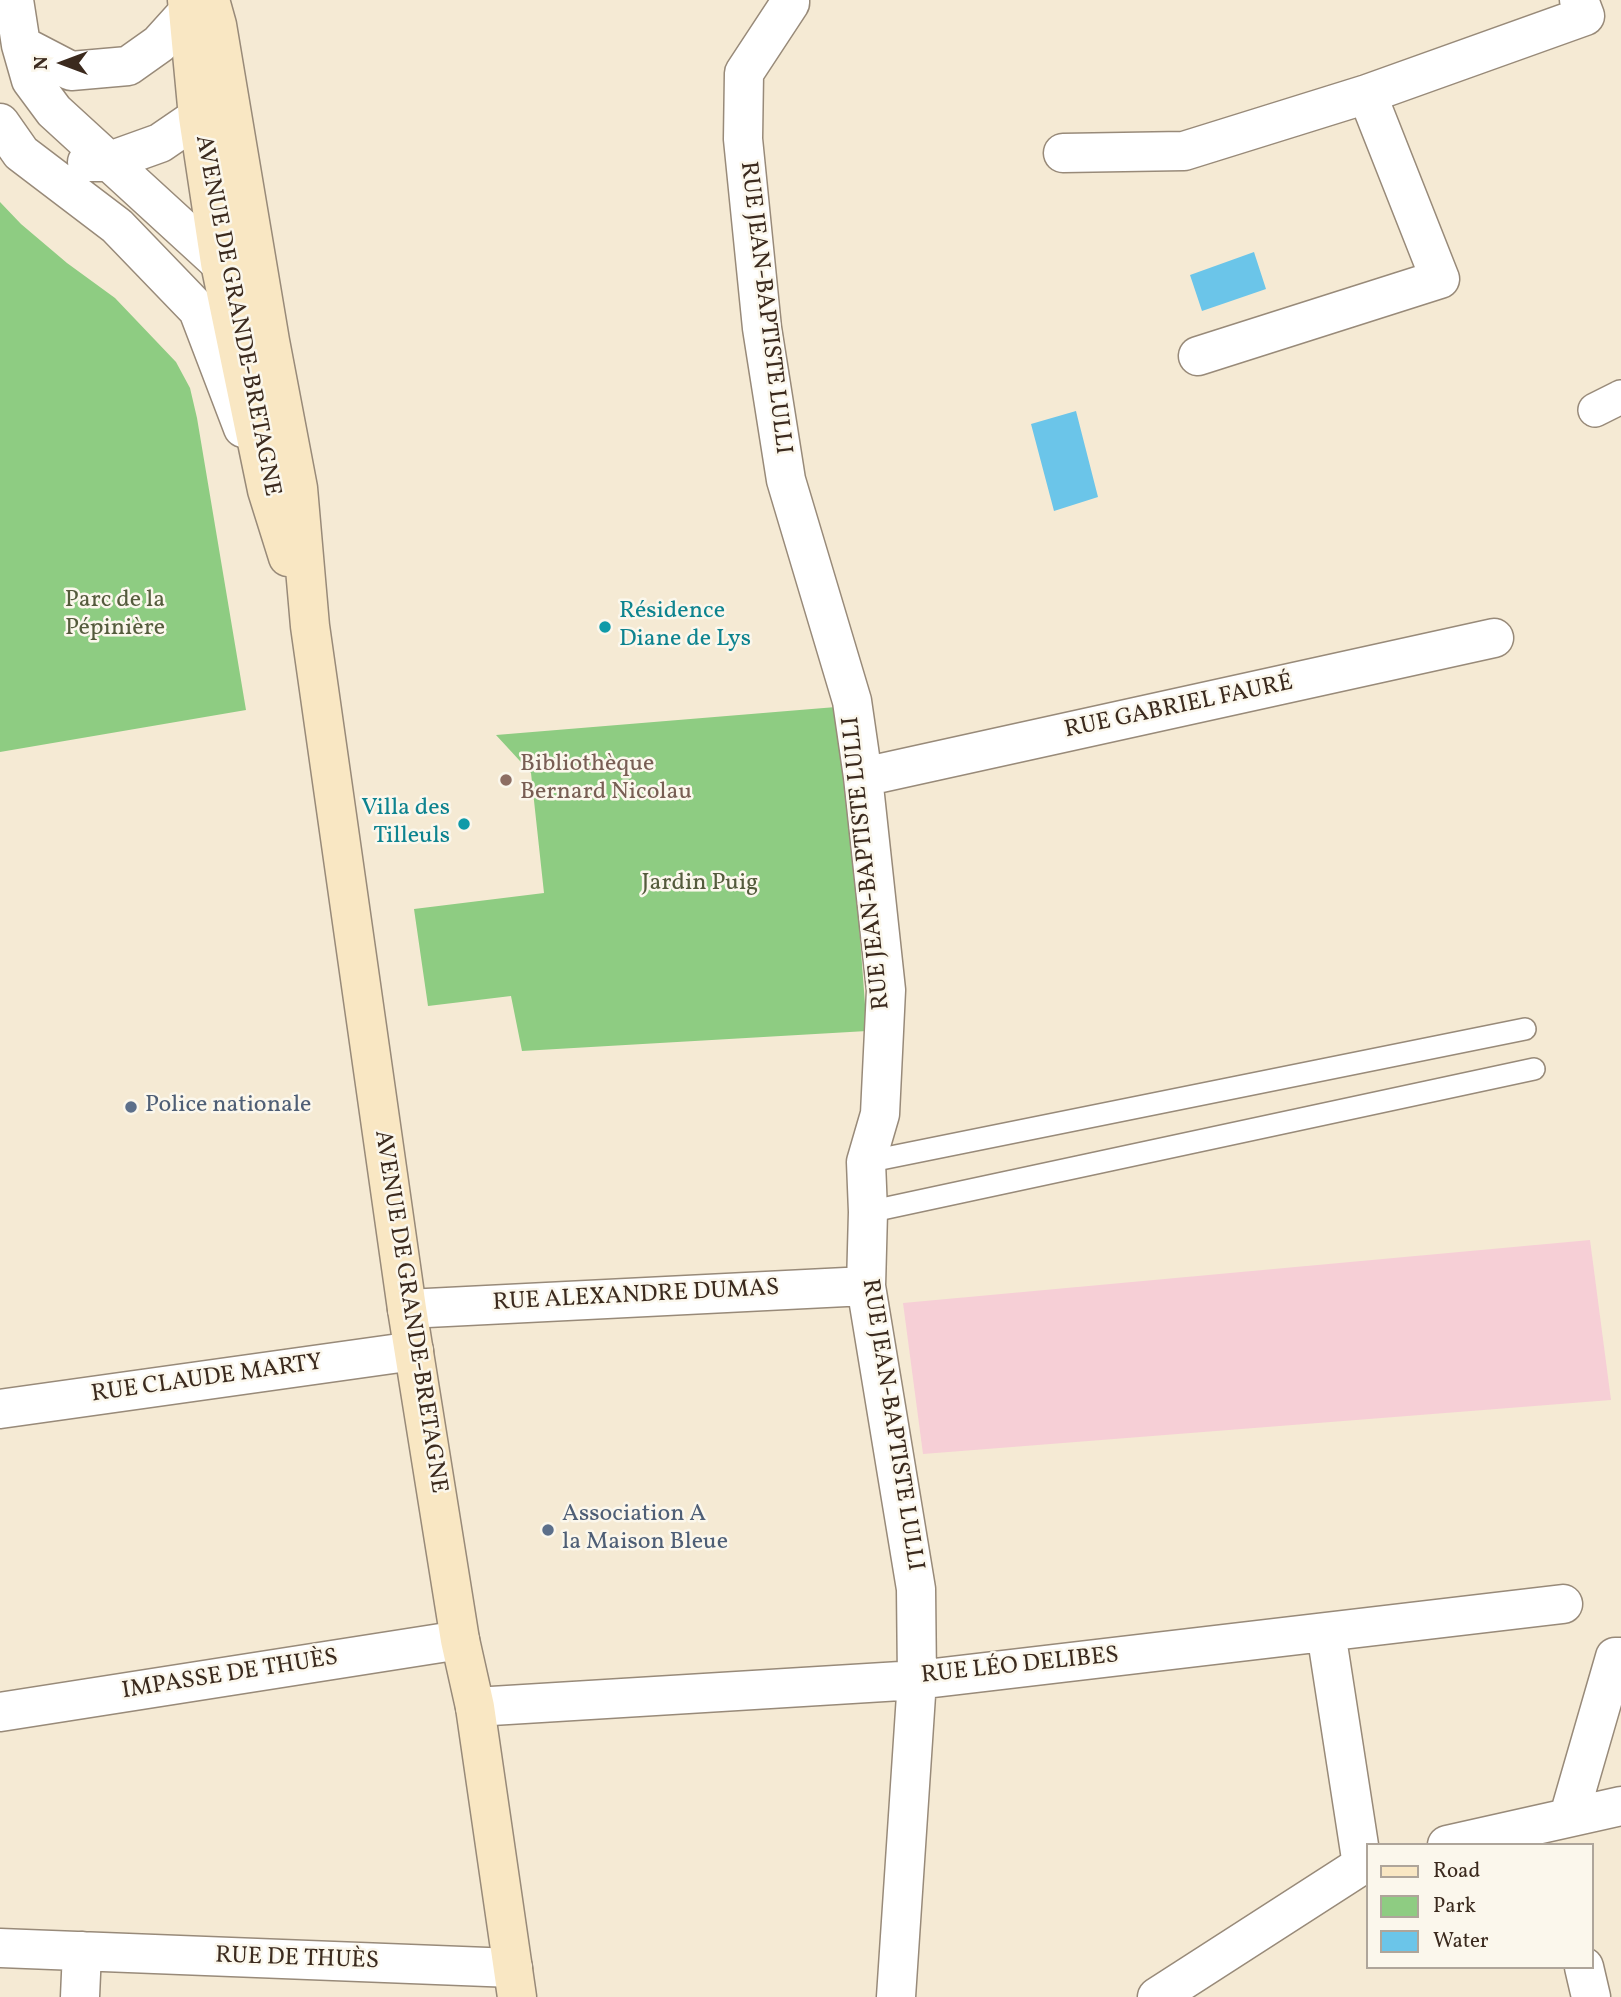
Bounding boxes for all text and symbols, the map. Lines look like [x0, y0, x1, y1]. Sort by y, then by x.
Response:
north arrow [28, 28, 98, 98]
text: N [29, 56, 55, 70]
street label: AVENUE DE GRANDE-BRETAGNE [187, 133, 285, 499]
street label: RUE JEAN-BAPTISTE LULLI [732, 160, 796, 456]
park label: Parc de la Pépinière [65, 588, 165, 644]
place label: Résidence Diane de Lys [619, 599, 751, 655]
marker: Résidence Diane de Lys [597, 619, 613, 635]
street label: RUE GABRIEL FAURÉ [1062, 670, 1296, 746]
street label: RUE JEAN-BAPTISTE LULLI [838, 715, 898, 1011]
place label: Bibliothèque Bernard Nicolau [520, 752, 692, 808]
marker: Bibliothèque Bernard Nicolau [498, 772, 514, 788]
place label: Villa des Tilleuls [361, 796, 450, 852]
marker: Villa des Tilleuls [456, 816, 472, 832]
park label: Jardin Puig [642, 871, 758, 899]
place label: Police nationale [145, 1093, 311, 1121]
marker: Police nationale [123, 1099, 139, 1115]
street label: AVENUE DE GRANDE-BRETAGNE [366, 1128, 452, 1496]
street label: RUE ALEXANDRE DUMAS [492, 1275, 780, 1319]
street label: RUE JEAN-BAPTISTE LULLI [854, 1277, 928, 1573]
street label: RUE CLAUDE MARTY [90, 1350, 324, 1410]
place label: Association A la Maison Bleue [562, 1502, 728, 1558]
marker: Association A la Maison Bleue [540, 1522, 556, 1538]
street label: RUE LÉO DELIBES [920, 1642, 1120, 1692]
street label: IMPASSE DE THUÈS [120, 1645, 340, 1707]
legend [1366, 1843, 1593, 1969]
text: Road [1433, 1857, 1480, 1886]
text: Park [1433, 1892, 1476, 1921]
text: Water [1433, 1927, 1489, 1956]
street label: RUE DE THUÈS [215, 1943, 379, 1977]

